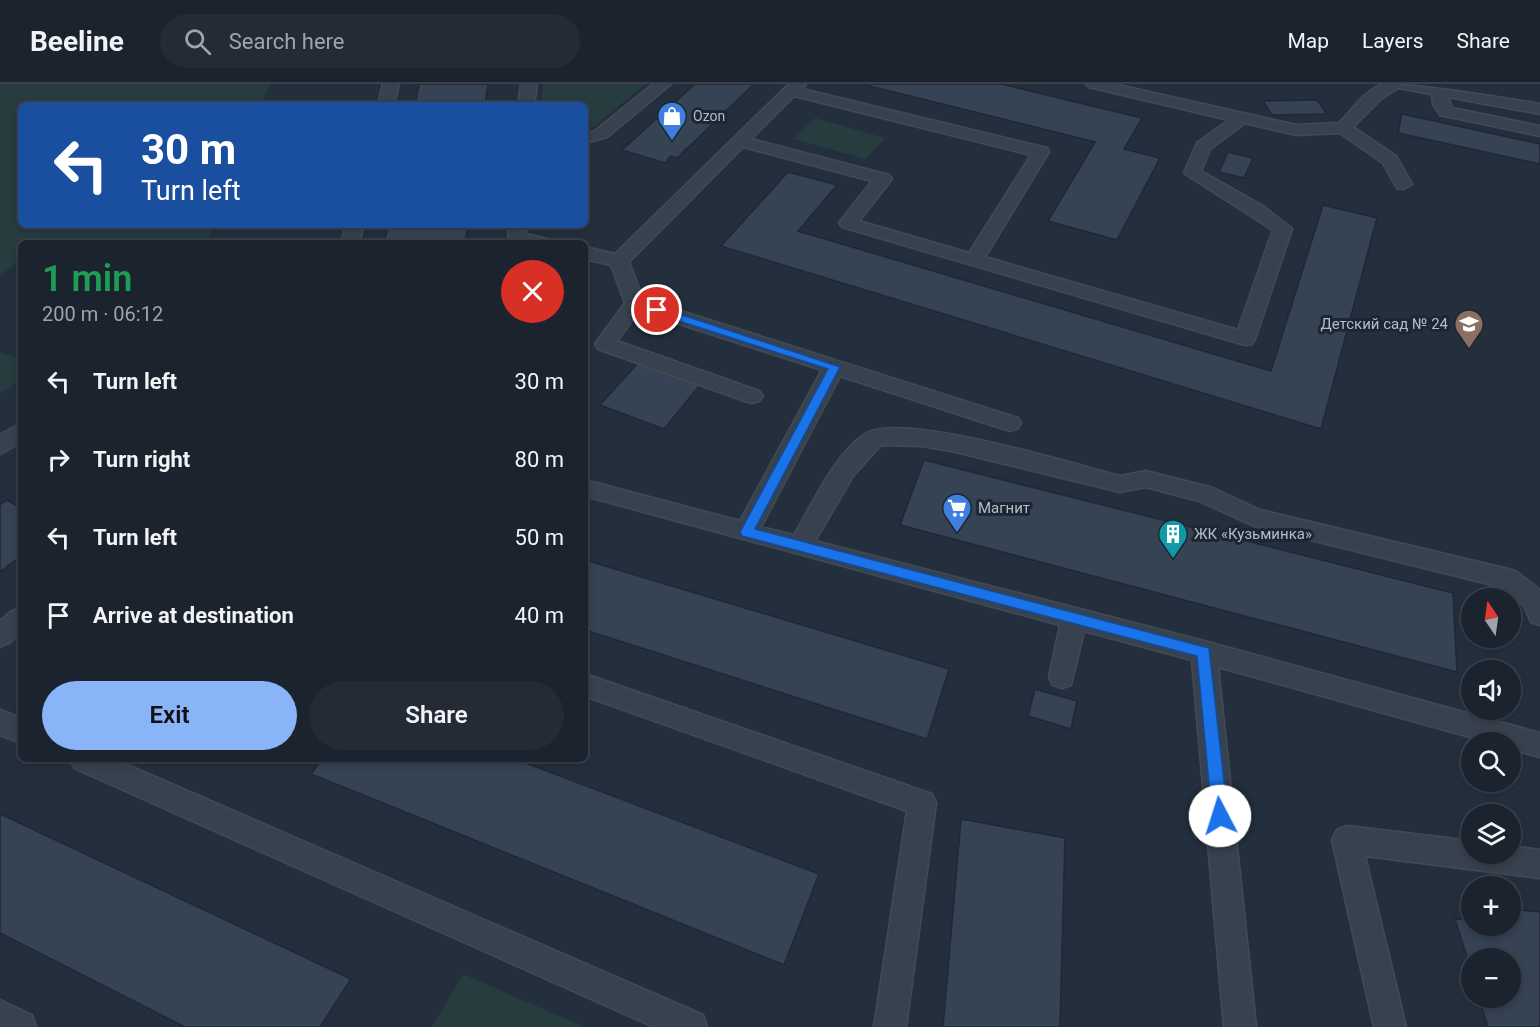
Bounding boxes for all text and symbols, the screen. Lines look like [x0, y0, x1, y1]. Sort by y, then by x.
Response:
search box [160, 14, 580, 68]
text: Beeline [30, 25, 124, 58]
icon: search [181, 25, 214, 58]
text: Search here [229, 29, 345, 54]
text: Map [1287, 29, 1329, 53]
text: Layers [1362, 29, 1423, 53]
text: Share [1456, 29, 1510, 53]
shop icon: Ozon [656, 100, 688, 142]
place label: Ozon [693, 108, 725, 124]
text: 30 m [141, 125, 236, 174]
icon: left [42, 126, 120, 204]
text: Turn left [141, 175, 241, 207]
text: 1 min [42, 258, 132, 300]
button: close [501, 260, 564, 323]
pin [631, 284, 682, 335]
icon: arrive [640, 293, 673, 326]
text: 200 m · 06:12 [42, 302, 163, 326]
school or university icon: Детский сад № 24 [1453, 308, 1485, 350]
place label: Детский сад № 24 [1320, 315, 1449, 333]
icon: left [42, 365, 75, 398]
text: Turn left [93, 369, 177, 394]
text: 30 m [515, 369, 564, 394]
icon: right [42, 443, 75, 476]
text: Turn right [93, 447, 190, 472]
text: 80 m [515, 447, 564, 472]
supermarket icon: Магнит [941, 492, 973, 534]
place label: Магнит [978, 499, 1030, 517]
building icon: ЖК «Кузьминка» [1157, 518, 1189, 560]
icon: left [42, 521, 75, 554]
text: Turn left [93, 525, 177, 550]
text: 50 m [515, 525, 564, 550]
place label: ЖК «Кузьминка» [1194, 525, 1312, 543]
north arrow [1461, 588, 1521, 648]
map controls [1461, 588, 1521, 1008]
icon: arrive [42, 599, 75, 632]
text: Arrive at destination [93, 603, 294, 628]
text: 40 m [515, 603, 564, 628]
button: sound [1461, 660, 1521, 720]
button: Exit [42, 681, 297, 750]
button: Share [309, 681, 564, 750]
button: search [1461, 732, 1521, 792]
position arrow [1188, 784, 1252, 848]
button: layers [1461, 804, 1521, 864]
button: + [1461, 876, 1521, 936]
button: − [1461, 948, 1521, 1008]

